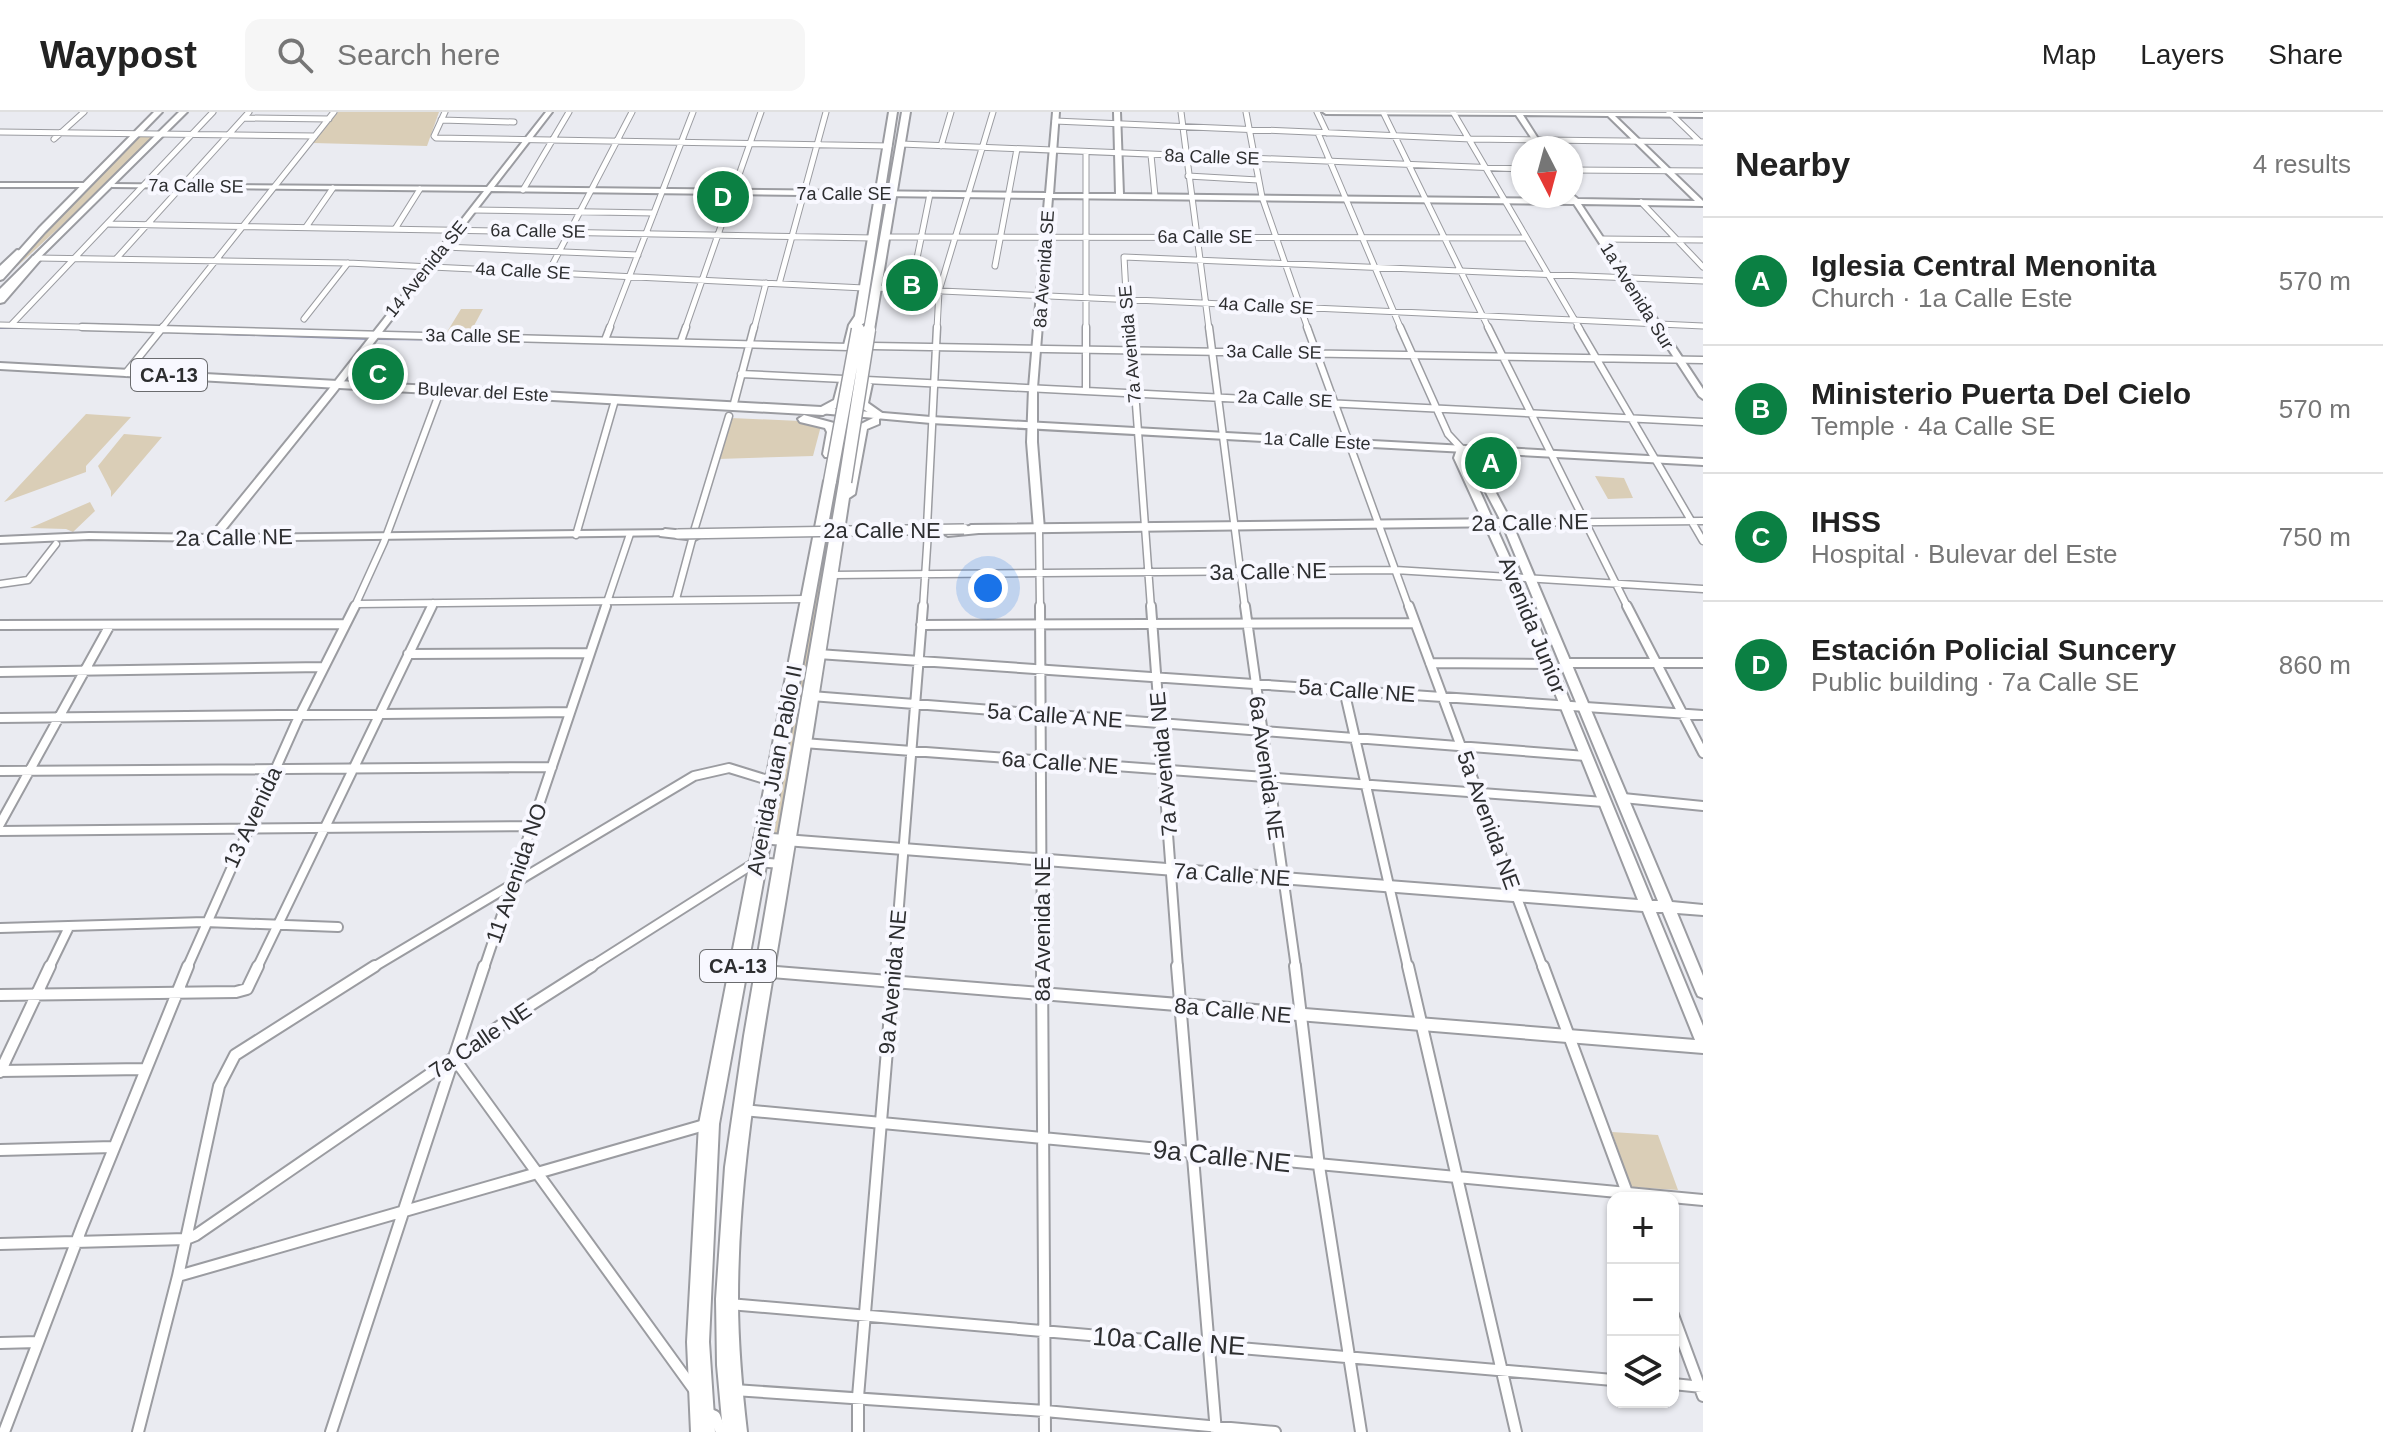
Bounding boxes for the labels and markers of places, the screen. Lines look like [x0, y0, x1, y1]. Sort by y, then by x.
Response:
pin: D [697, 167, 749, 227]
pin: B [886, 255, 938, 315]
pin: C [352, 344, 404, 404]
pin: A [1465, 433, 1517, 493]

